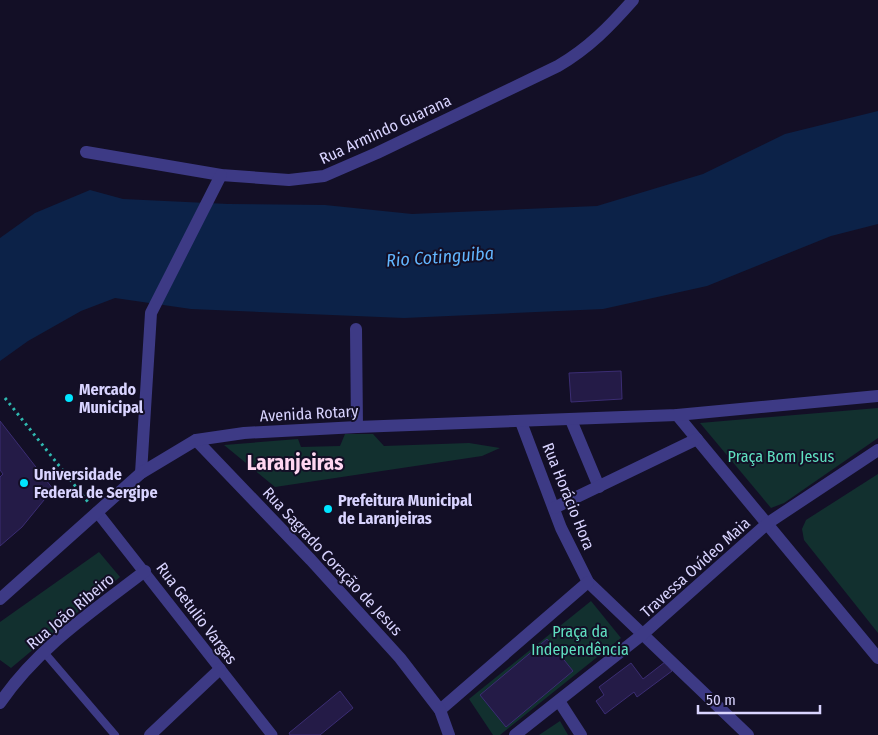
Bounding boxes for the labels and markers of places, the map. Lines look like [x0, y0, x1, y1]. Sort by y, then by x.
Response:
place label: Mercado Municipal [79, 380, 144, 417]
marker: Mercado Municipal [63, 392, 75, 404]
place label: Universidade Federal de Sergipe [34, 465, 158, 502]
marker: Universidade Federal de Sergipe [18, 477, 30, 489]
place label: Prefeitura Municipal de Laranjeiras [338, 491, 473, 528]
marker: Prefeitura Municipal de Laranjeiras [322, 503, 334, 515]

